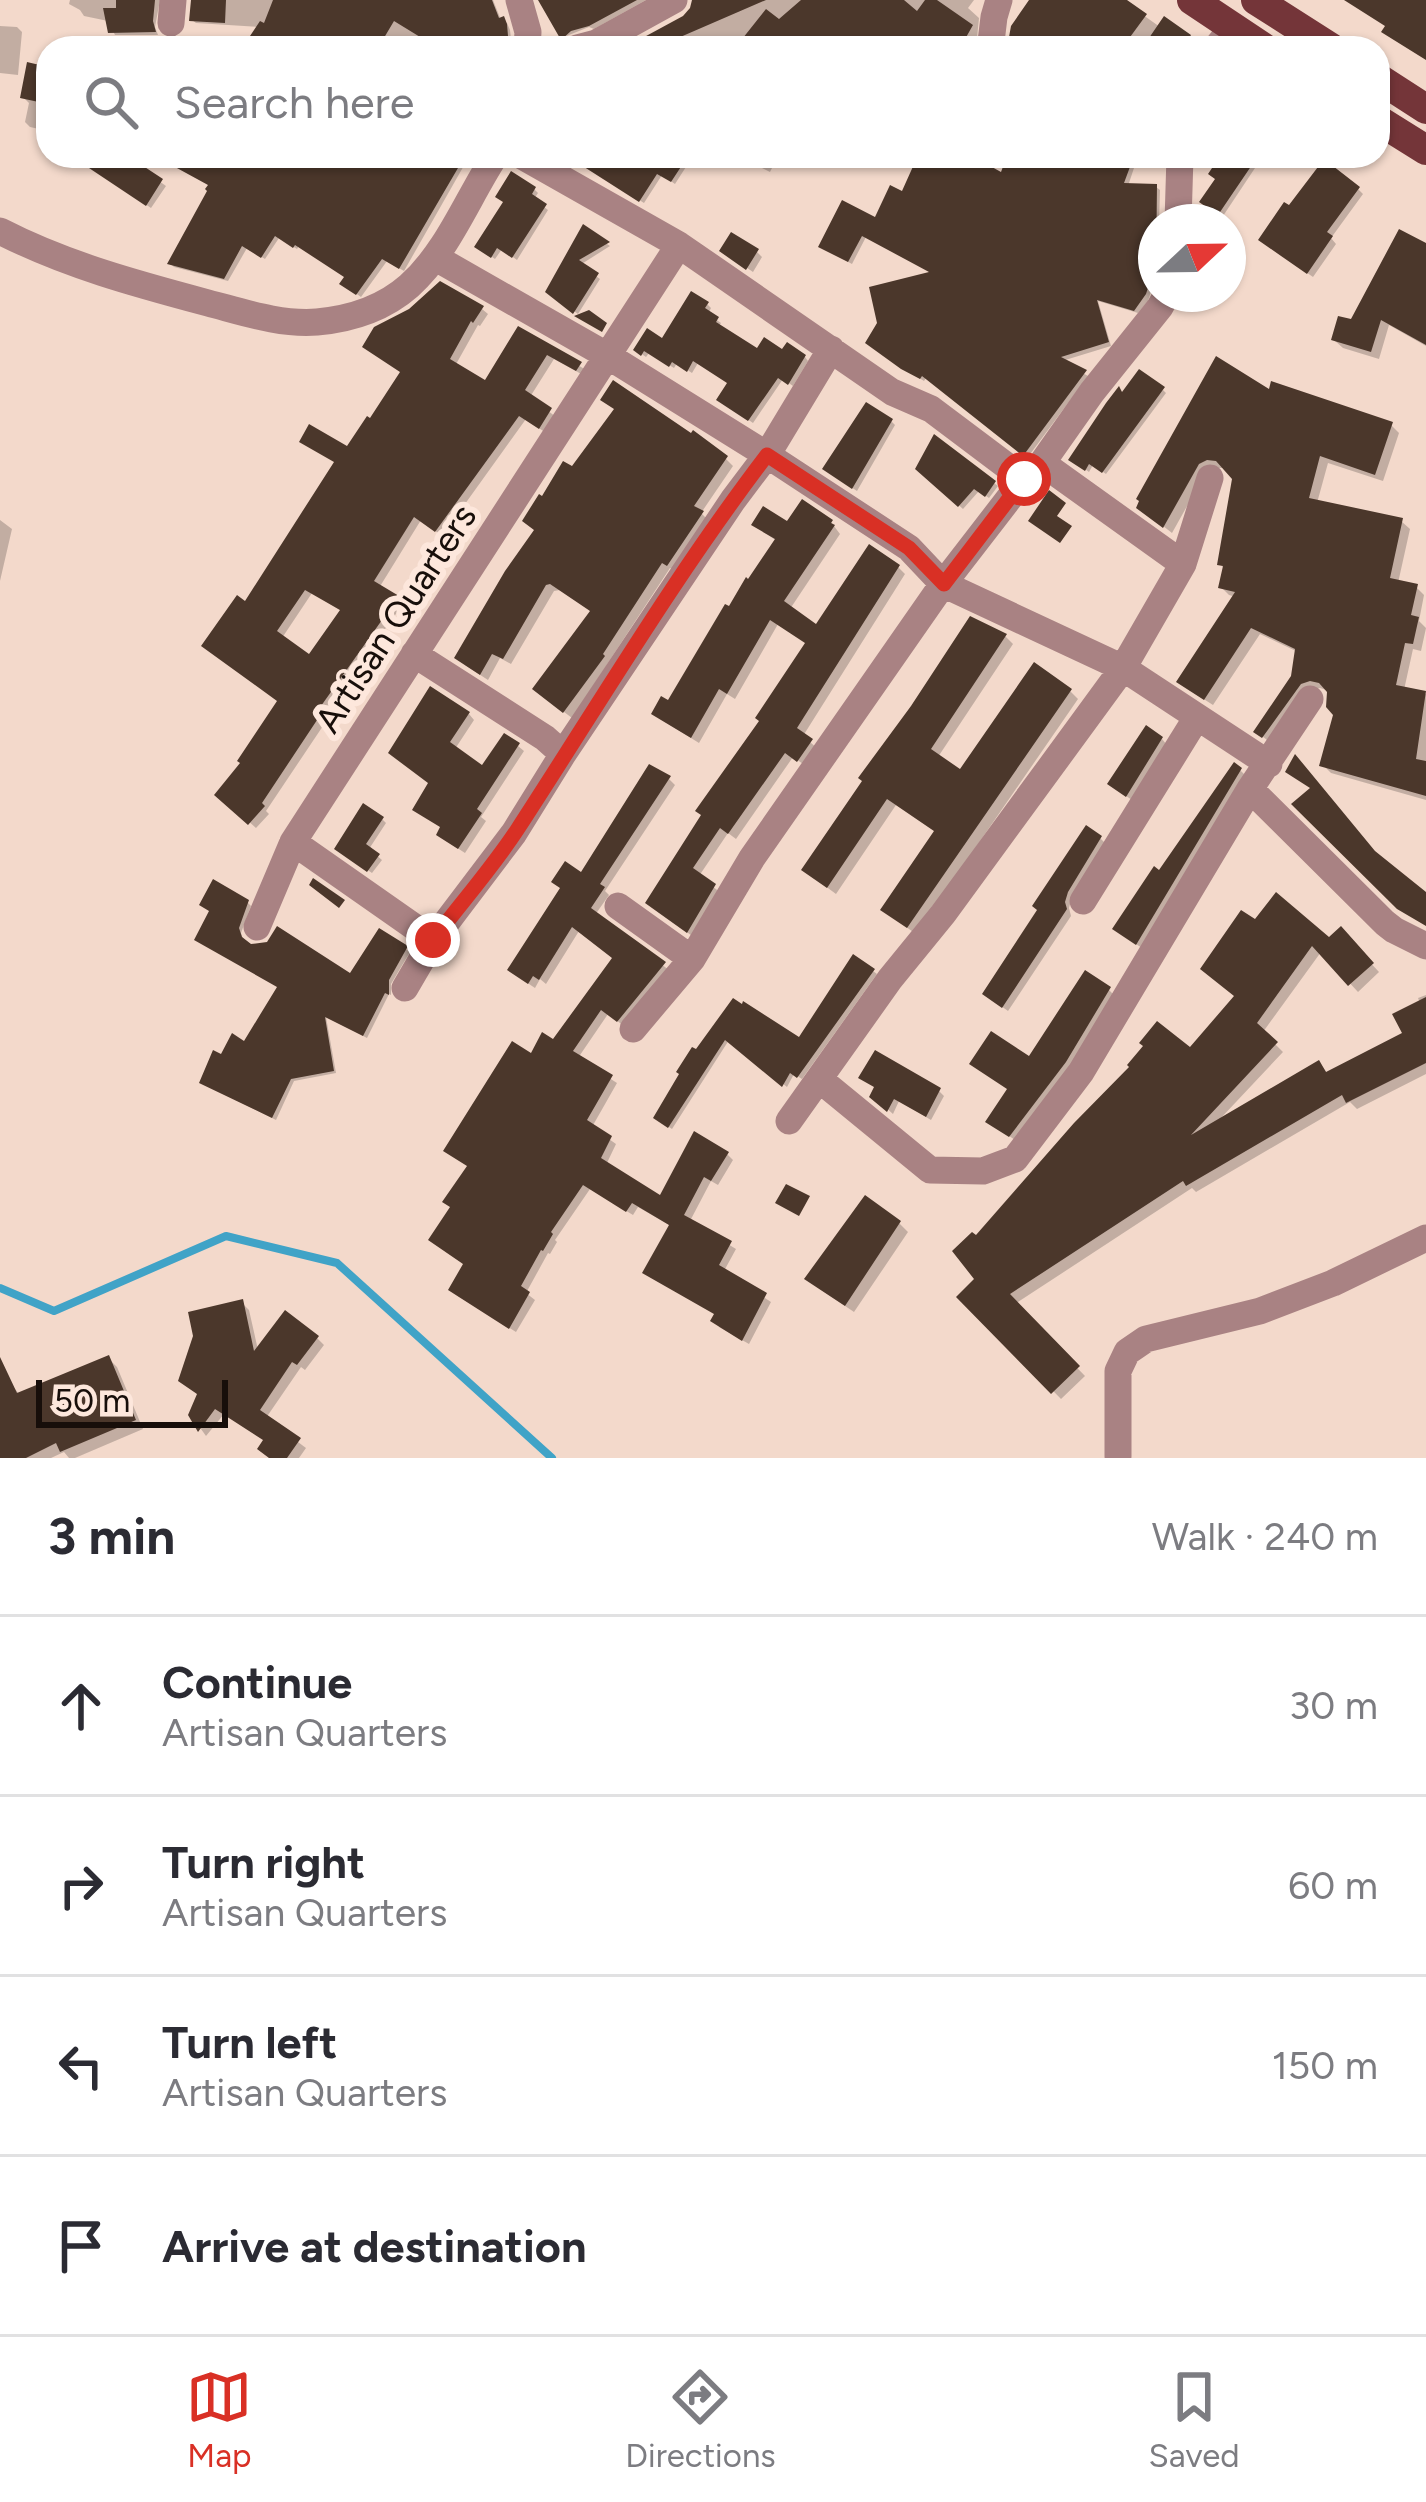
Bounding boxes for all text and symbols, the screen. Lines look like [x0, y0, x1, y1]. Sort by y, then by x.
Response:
search box [36, 36, 1390, 168]
icon: search [78, 69, 144, 135]
text: Search here [174, 75, 414, 129]
north arrow [1138, 204, 1246, 312]
route start [997, 452, 1051, 506]
street label: Artisan Quarters [306, 496, 485, 740]
route end [406, 913, 460, 967]
scale bar [36, 1374, 228, 1427]
text: 50 m [54, 1381, 130, 1420]
text: 3 min [48, 1506, 175, 1567]
text: Walk · 240 m [1152, 1513, 1378, 1560]
text: Continue [162, 1655, 352, 1709]
icon: ahead [48, 1673, 114, 1739]
text: 30 m [1289, 1682, 1378, 1729]
text: Artisan Quarters [162, 1709, 447, 1756]
text: Turn right [162, 1835, 365, 1889]
icon: right [48, 1853, 114, 1919]
text: 60 m [1288, 1862, 1378, 1909]
text: Artisan Quarters [162, 1889, 447, 1936]
text: Turn left [162, 2015, 337, 2069]
icon: left [48, 2033, 114, 2099]
text: 150 m [1272, 2042, 1378, 2089]
text: Artisan Quarters [162, 2069, 447, 2116]
icon: arrive [48, 2213, 114, 2279]
text: Arrive at destination [162, 2219, 586, 2273]
tab: Map [186, 2364, 252, 2475]
tab: Directions [625, 2364, 776, 2475]
tab: Saved [1149, 2364, 1240, 2475]

